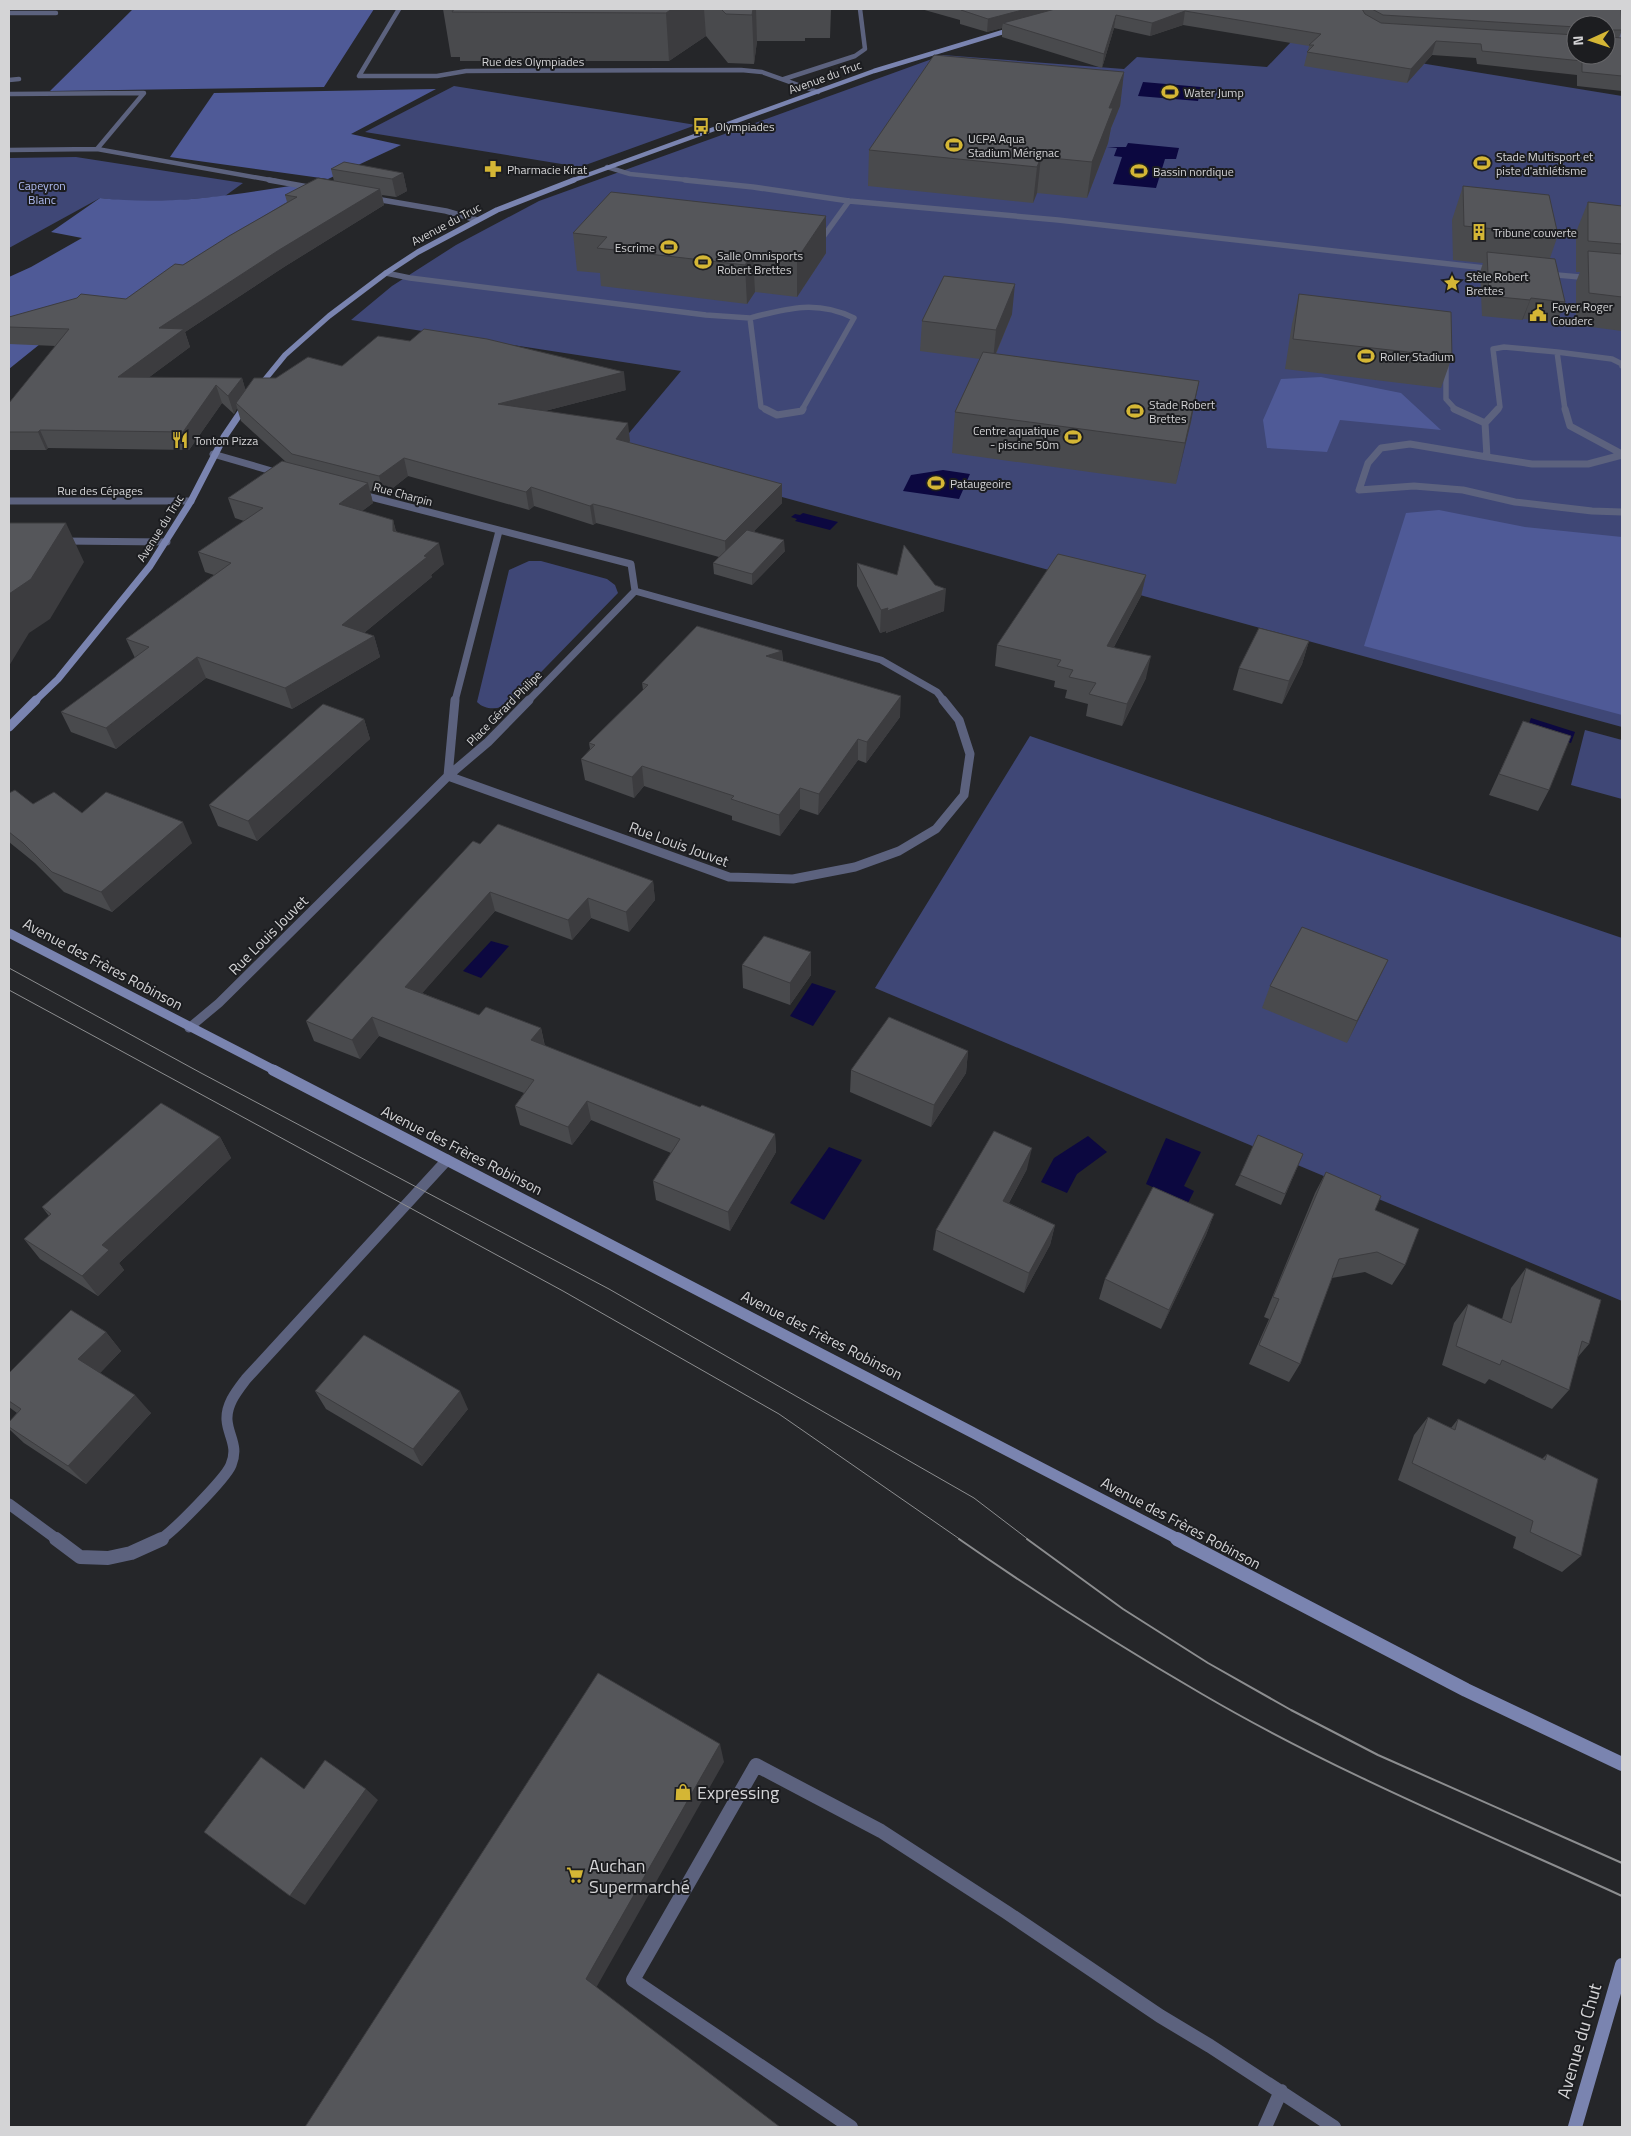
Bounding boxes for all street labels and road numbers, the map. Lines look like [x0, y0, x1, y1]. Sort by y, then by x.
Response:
street label: Rue des Olympiades [482, 52, 585, 71]
street label: Avenue du Truc [786, 55, 864, 99]
street label: Avenue du Truc [408, 198, 484, 250]
street label: Rue Charpin [371, 477, 435, 511]
street label: Rue des Cépages [57, 481, 143, 500]
street label: Avenue du Truc [132, 490, 188, 566]
street label: Place Gérard Philipe [462, 666, 546, 750]
street label: Rue Louis Jouvet [626, 815, 733, 873]
street label: Rue Louis Jouvet [223, 889, 314, 980]
street label: Avenue des Frères Robinson [19, 912, 187, 1016]
street label: Avenue des Frères Robinson [377, 1099, 547, 1201]
street label: Avenue des Frères Robinson [737, 1284, 907, 1386]
street label: Avenue des Frères Robinson [1097, 1471, 1265, 1575]
street label: Avenue du Chut [1550, 1980, 1609, 2102]

